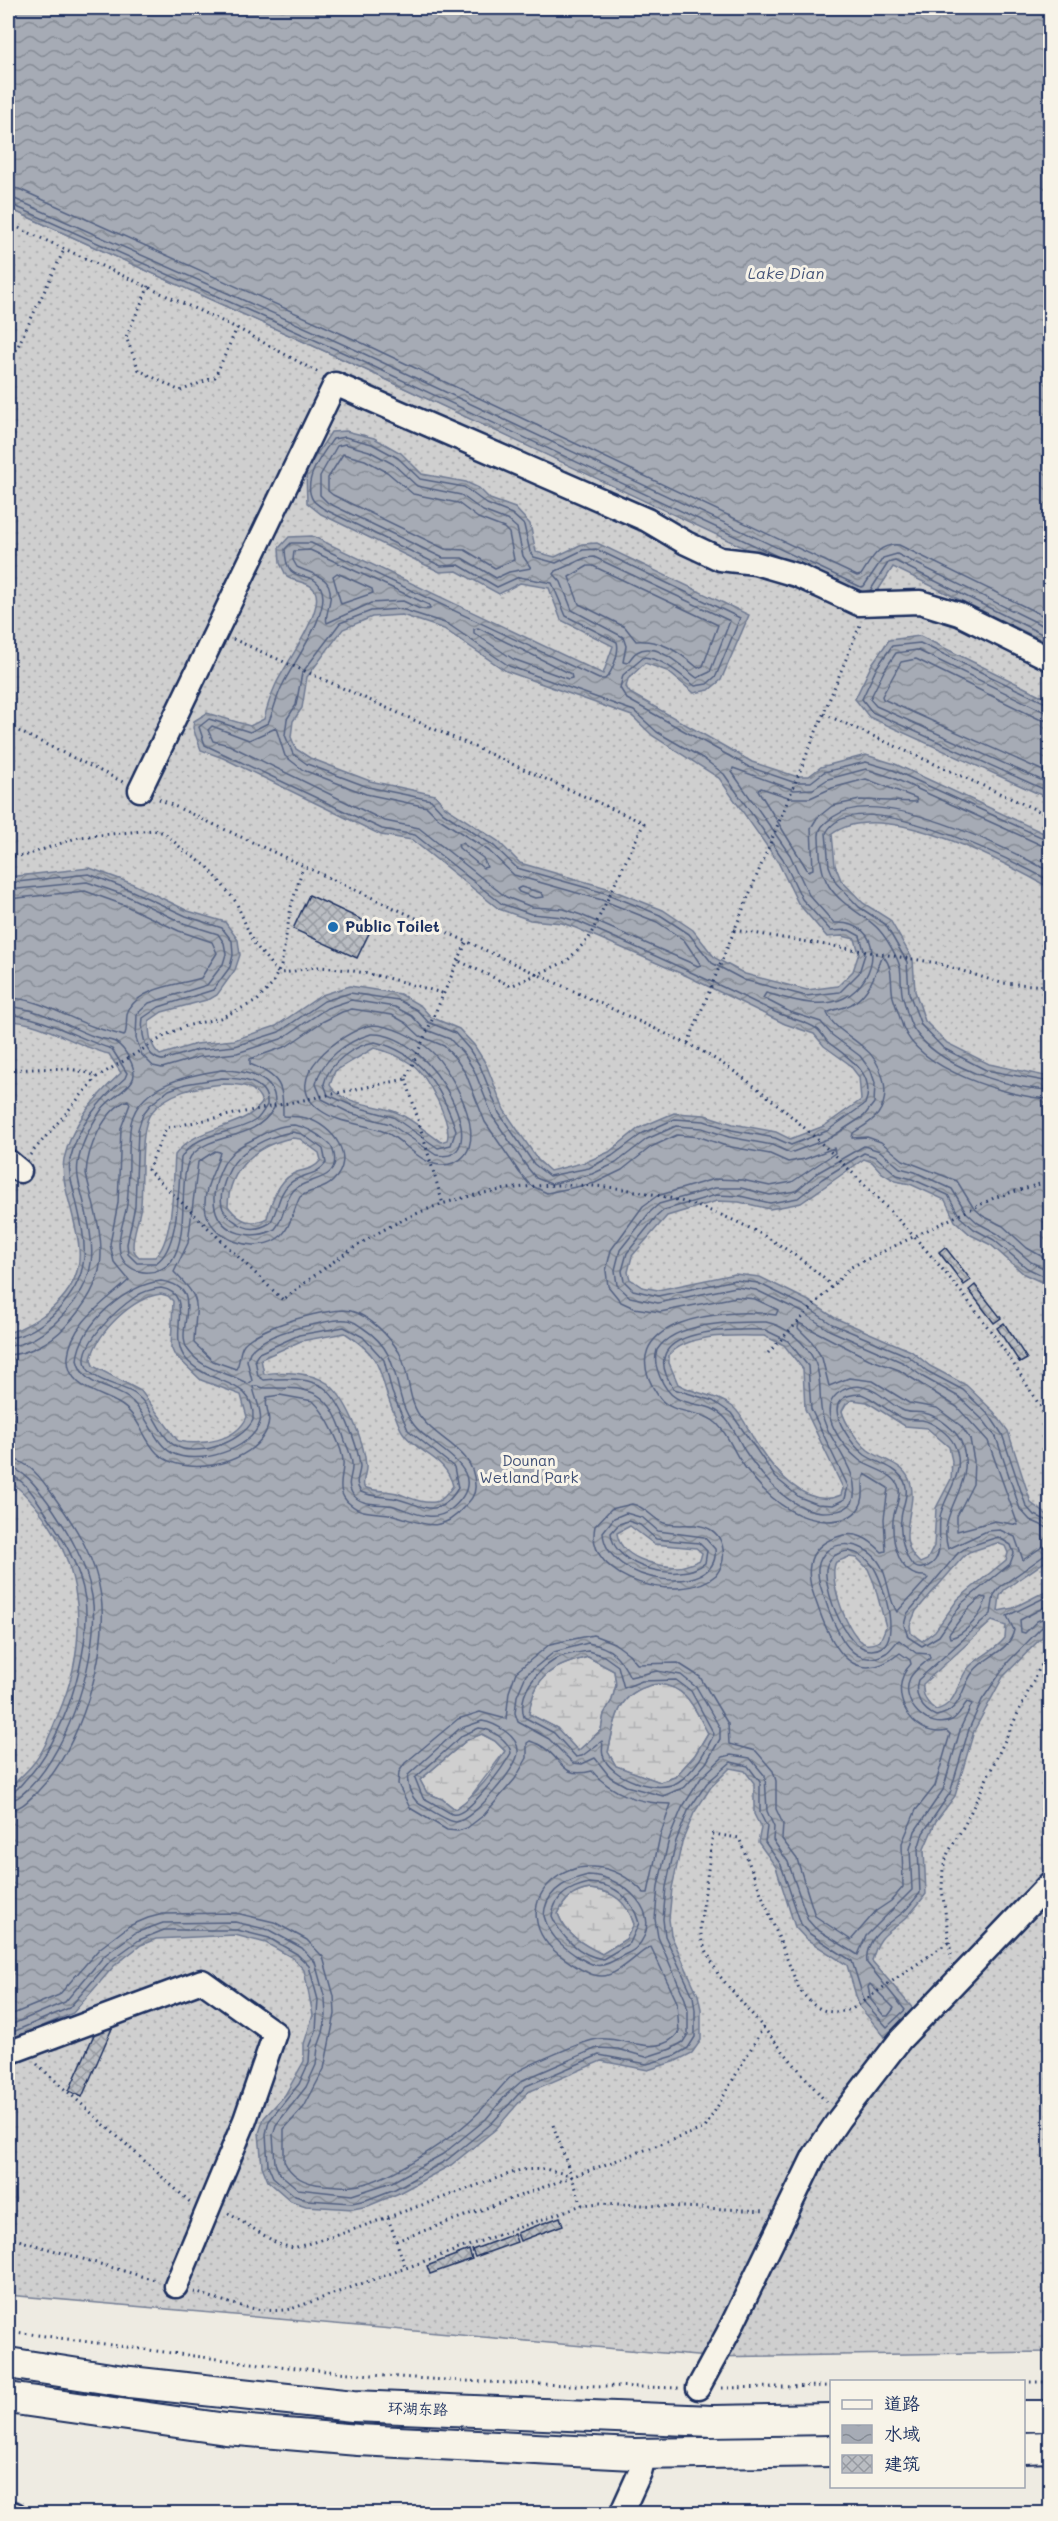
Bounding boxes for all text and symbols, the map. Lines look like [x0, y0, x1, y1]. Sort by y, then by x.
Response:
water label: Lake Dian [748, 262, 824, 283]
place label: Public Toilet [345, 916, 440, 936]
marker: Public Toilet [326, 920, 340, 934]
park label: Dounan Wetland Park [480, 1450, 578, 1487]
legend [830, 2380, 1025, 2488]
text: 道路 [884, 2391, 920, 2415]
street label: 环湖东路 [388, 2397, 448, 2419]
text: 水域 [884, 2421, 920, 2445]
text: 建筑 [884, 2451, 920, 2475]

